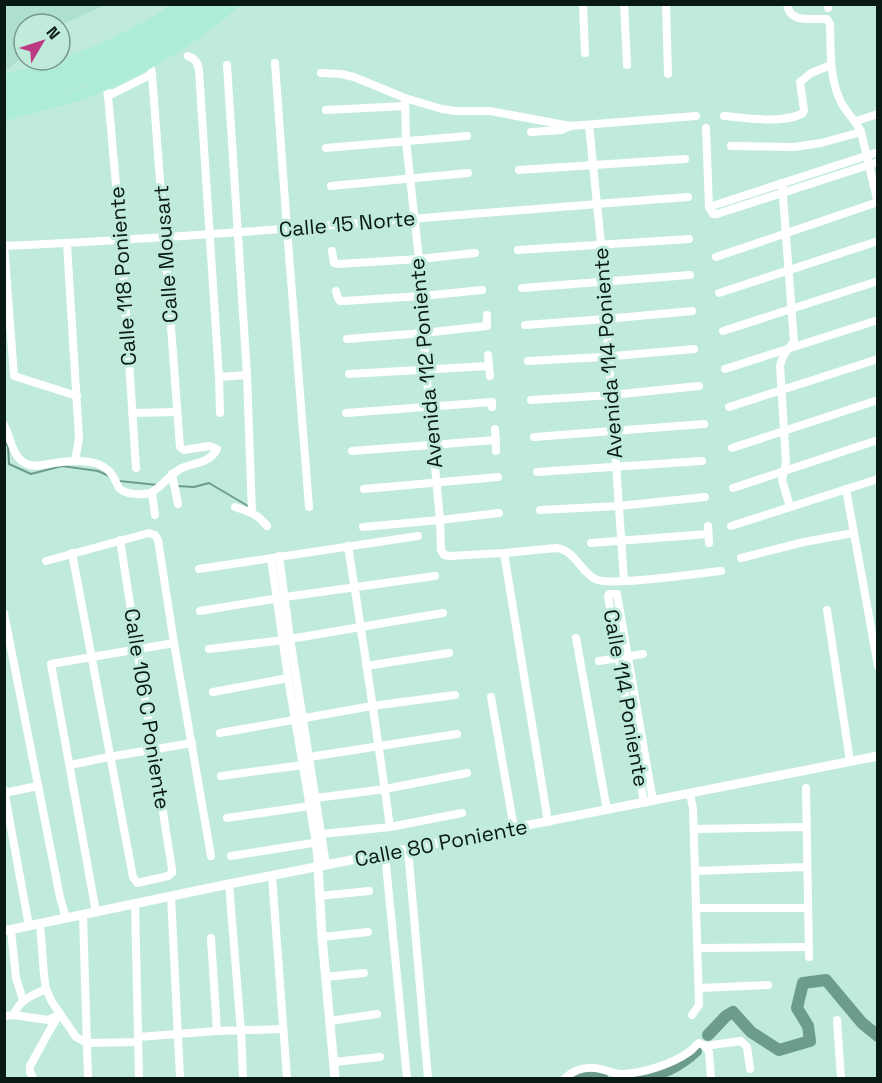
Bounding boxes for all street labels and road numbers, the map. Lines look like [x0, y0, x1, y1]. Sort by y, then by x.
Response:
street label: Calle Mousart [147, 184, 184, 324]
street label: Calle 118 Poniente [103, 185, 142, 367]
street label: Calle 15 Norte [278, 204, 416, 243]
street label: Avenida 114 Poniente [587, 247, 628, 459]
street label: Avenida 112 Poniente [403, 257, 448, 469]
street label: Calle 106 C Poniente [118, 607, 177, 811]
street label: Calle 114 Poniente [598, 607, 655, 789]
street label: Calle 80 Poniente [352, 813, 530, 873]

